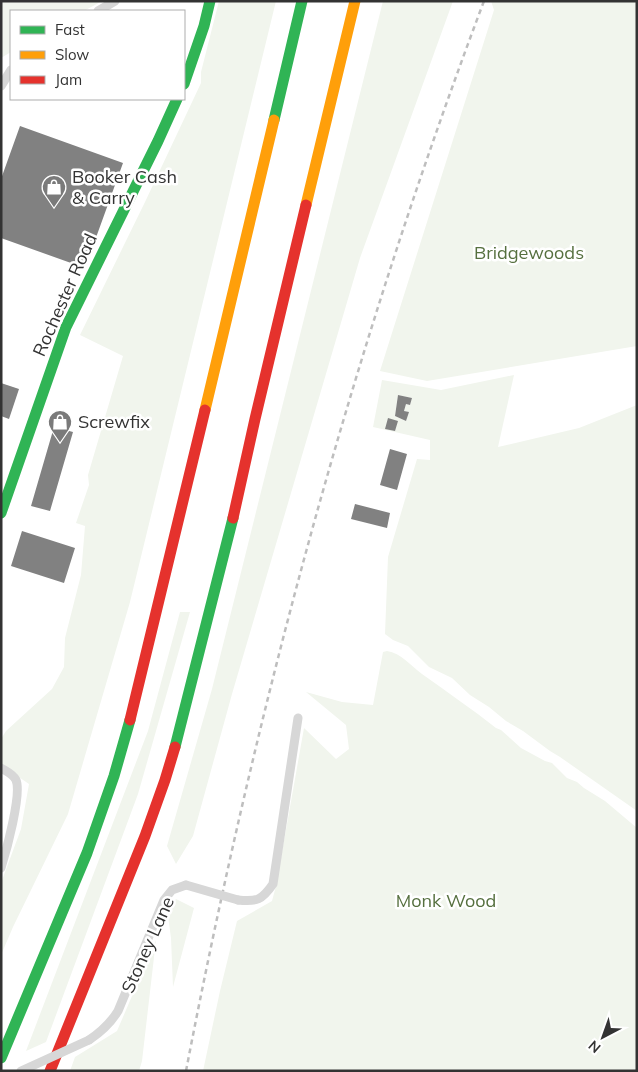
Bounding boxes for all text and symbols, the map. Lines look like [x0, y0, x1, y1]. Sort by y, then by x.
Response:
legend [10, 10, 185, 100]
text: Fast [55, 20, 85, 39]
text: Slow [55, 45, 89, 64]
text: Jam [55, 70, 82, 89]
place label: Booker Cash & Carry [72, 165, 177, 209]
shop icon: Booker Cash & Carry [41, 174, 67, 208]
street label: Rochester Road [27, 230, 102, 360]
park label: Bridgewoods [474, 241, 584, 264]
shop icon: Screwfix [47, 409, 73, 443]
place label: Screwfix [78, 410, 150, 433]
park label: Monk Wood [396, 889, 496, 912]
street label: Stoney Lane [116, 893, 179, 997]
north arrow [578, 1012, 628, 1062]
text: N [585, 1037, 604, 1057]

